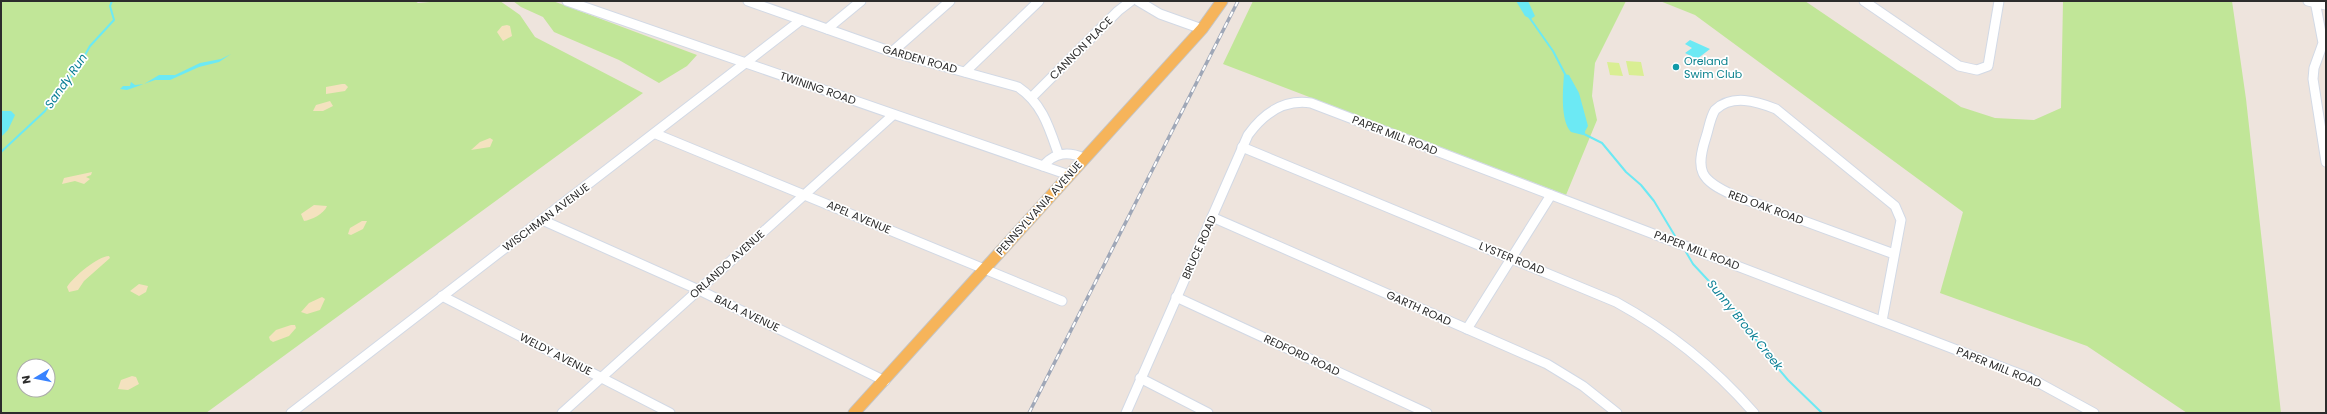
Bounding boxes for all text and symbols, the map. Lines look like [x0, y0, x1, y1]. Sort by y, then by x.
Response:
street label: CANNON PLACE [1046, 13, 1116, 83]
street label: GARDEN ROAD [881, 41, 960, 77]
water label: Sandy Run [40, 50, 91, 112]
place label: Oreland Swim Club [1684, 53, 1742, 82]
marker: Oreland Swim Club [1671, 62, 1681, 72]
street label: TWINING ROAD [778, 67, 858, 109]
street label: PAPER MILL ROAD [1350, 111, 1440, 159]
street label: PENNSYLVANIA AVENUE [992, 157, 1086, 259]
street label: WISCHMAN AVENUE [499, 179, 593, 255]
street label: RED OAK ROAD [1726, 186, 1806, 228]
street label: APEL AVENUE [824, 196, 894, 238]
street label: BRUCE ROAD [1178, 212, 1220, 282]
street label: ORLANDO AVENUE [686, 226, 768, 302]
street label: PAPER MILL ROAD [1652, 226, 1742, 274]
street label: LYSTER ROAD [1477, 238, 1547, 278]
water label: Sunny Brook Creek [1704, 276, 1788, 374]
street label: GARTH ROAD [1384, 287, 1454, 330]
street label: BALA AVENUE [712, 290, 782, 336]
street label: WELDY AVENUE [517, 329, 595, 379]
street label: REDFORD ROAD [1261, 330, 1343, 380]
street label: PAPER MILL ROAD [1954, 343, 2044, 391]
north arrow [16, 358, 56, 398]
text: N [18, 374, 35, 385]

